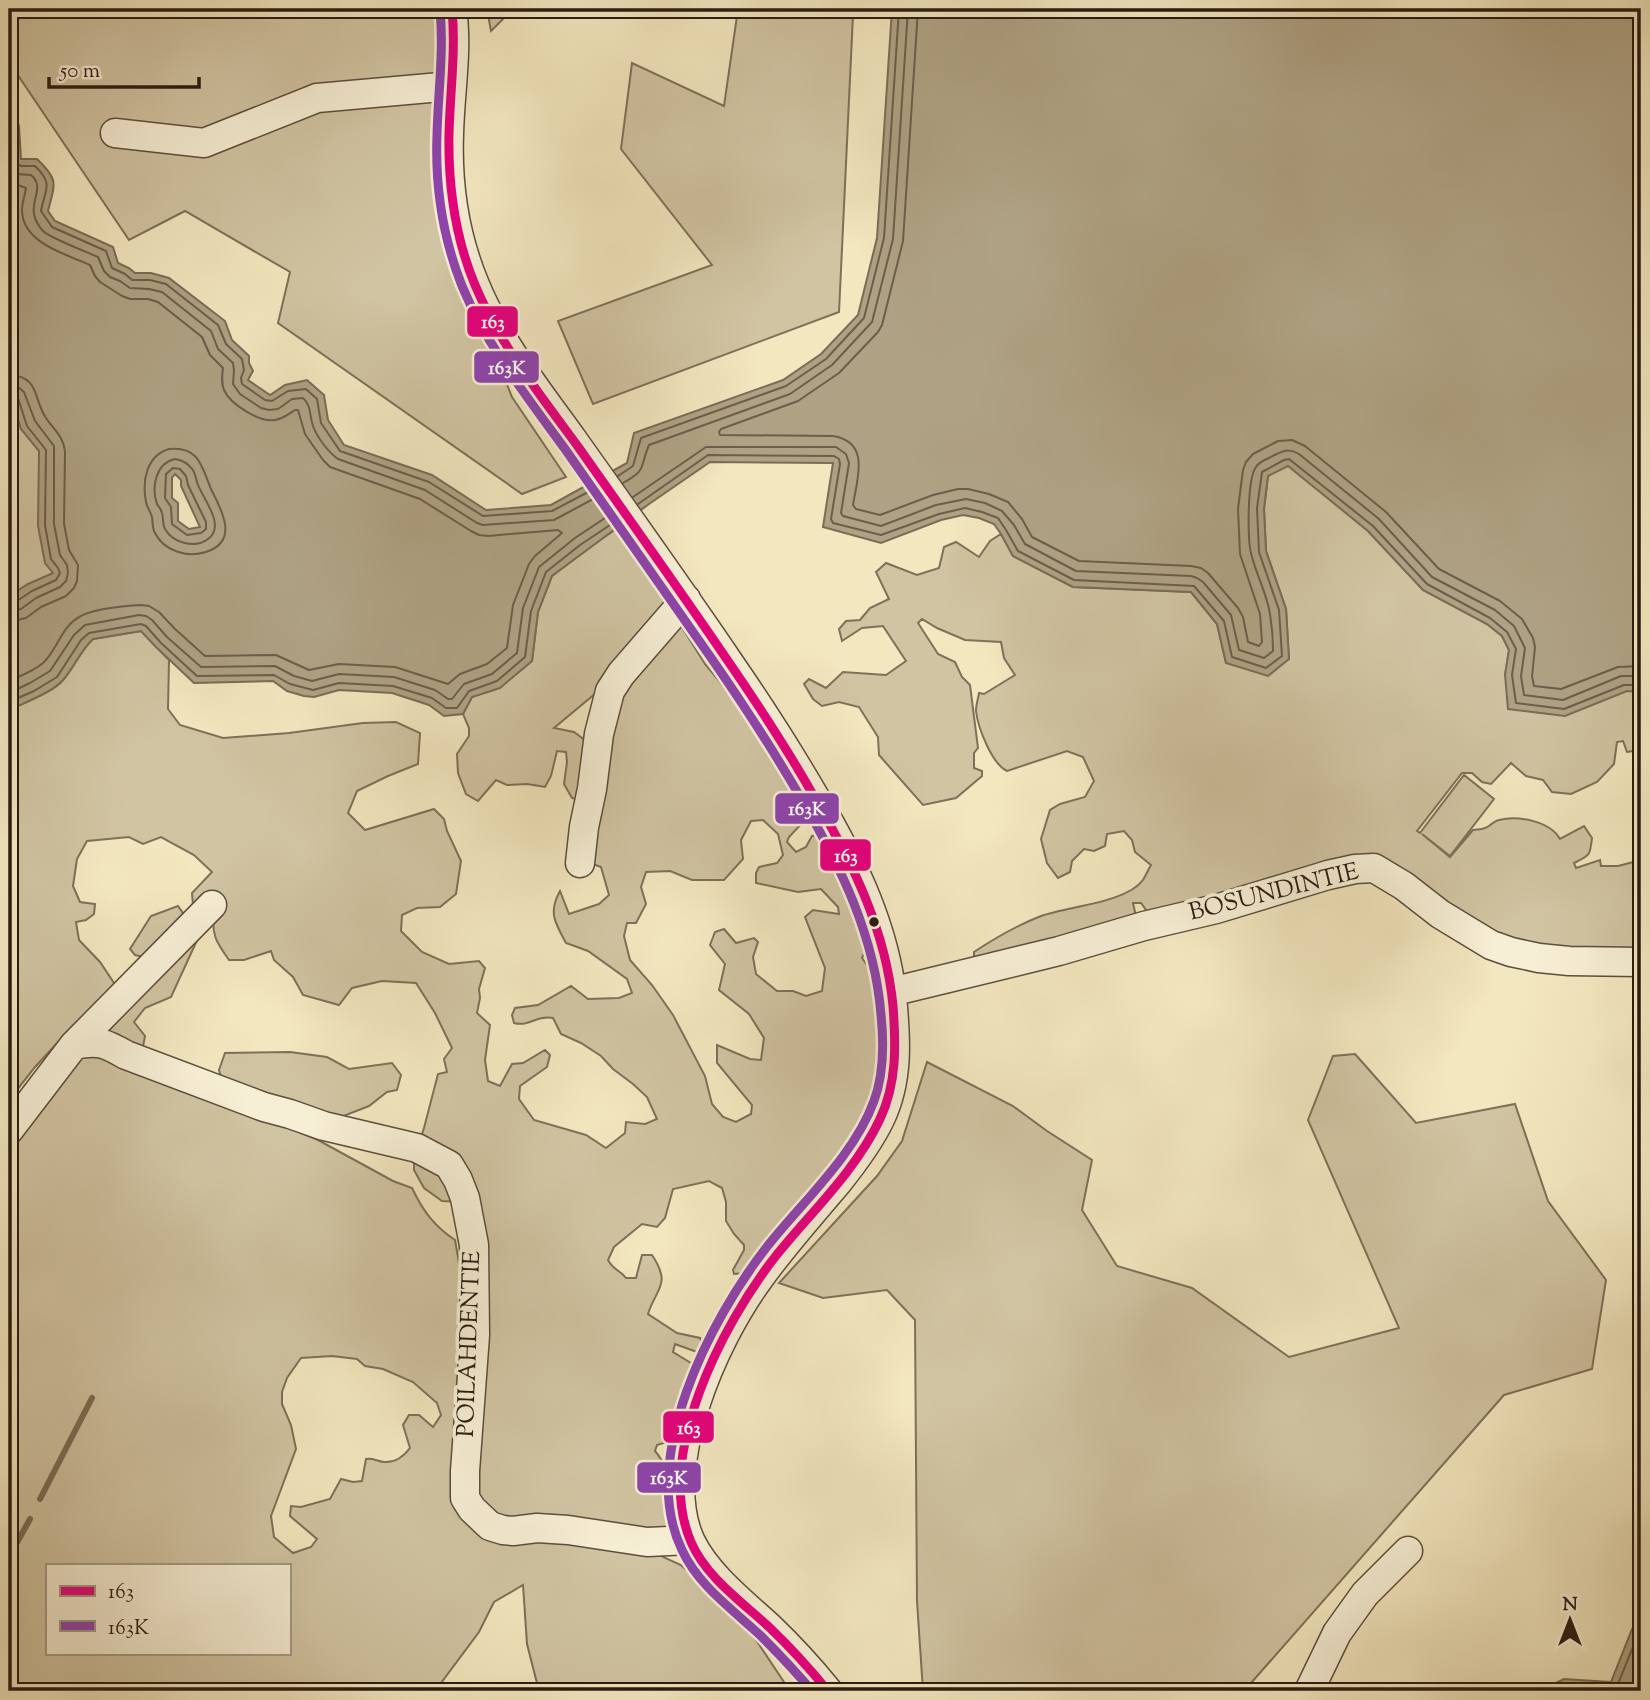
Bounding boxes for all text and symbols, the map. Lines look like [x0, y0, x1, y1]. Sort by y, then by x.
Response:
scale bar [49, 46, 200, 90]
text: 50 m [59, 57, 100, 87]
line badge: 163 [466, 305, 519, 338]
text: 163 [481, 310, 505, 337]
line badge: 163K [473, 350, 540, 384]
text: 163K [488, 356, 526, 383]
line badge: 163K [774, 792, 840, 825]
text: 163K [788, 797, 826, 824]
line badge: 163 [819, 838, 872, 872]
text: 163 [834, 844, 858, 871]
street label: BOSUNDINTIE [1186, 855, 1363, 931]
unlabelled marker [867, 915, 881, 929]
street label: POILAHDENTIE [450, 1250, 490, 1438]
line badge: 163 [662, 1410, 715, 1444]
text: 163 [677, 1416, 701, 1443]
line badge: 163K [636, 1461, 702, 1494]
text: 163K [650, 1466, 688, 1493]
legend [46, 1564, 290, 1654]
text: 163 [108, 1578, 134, 1608]
north arrow [1534, 1584, 1604, 1654]
text: N [1562, 1592, 1578, 1619]
text: 163K [108, 1614, 149, 1644]

